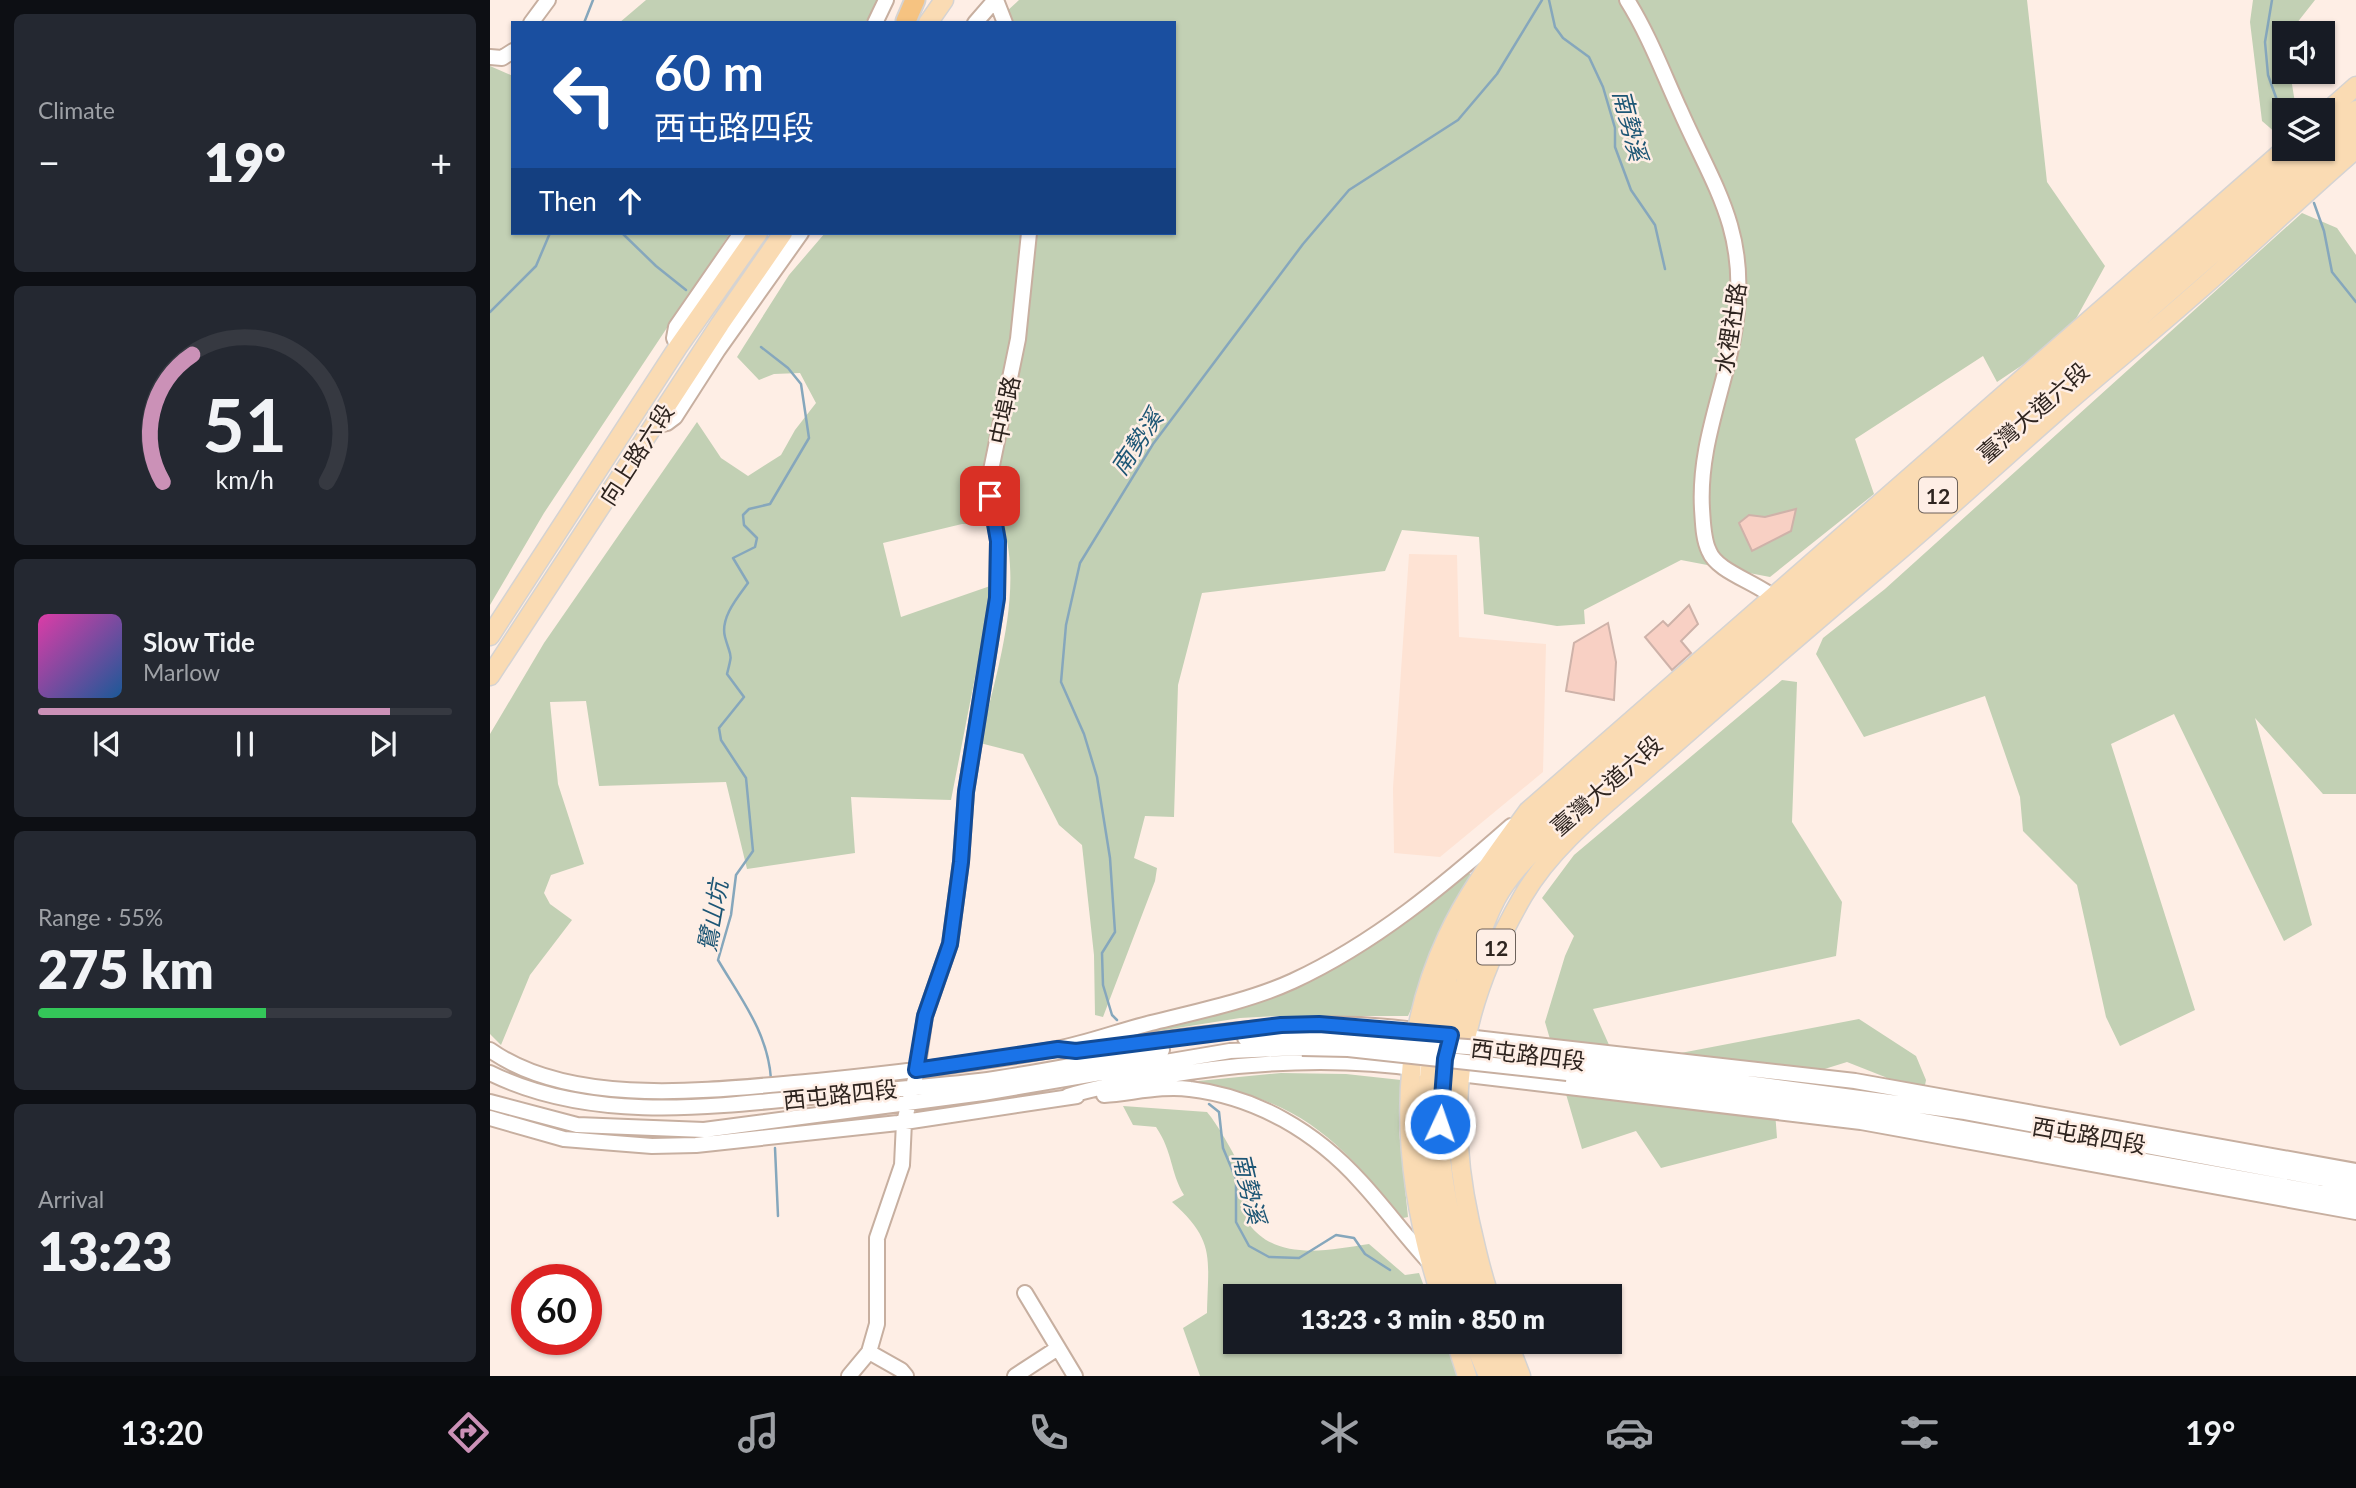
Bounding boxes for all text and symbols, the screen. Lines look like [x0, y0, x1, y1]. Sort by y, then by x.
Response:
map controls [2272, 21, 2335, 161]
button: sound [2272, 21, 2335, 84]
text: 60 m [654, 43, 764, 101]
icon: left [539, 49, 630, 140]
water label: 南勢溪 [1608, 87, 1655, 166]
text: Climate [38, 96, 115, 124]
button: layers [2272, 98, 2335, 161]
text: 西屯路四段 [654, 107, 814, 146]
text: 19° [204, 131, 286, 193]
text: − [38, 139, 60, 185]
text: + [430, 139, 452, 185]
icon: ahead [611, 182, 649, 220]
text: Then [539, 185, 597, 217]
street label: 水裡社路 [1709, 280, 1751, 376]
street label: 臺灣大道六段 [1972, 356, 2094, 468]
street label: 中埠路 [983, 373, 1025, 447]
text: 51 [203, 380, 287, 468]
street label: 向上路六段 [593, 398, 679, 510]
water label: 南勢溪 [1104, 402, 1170, 480]
text: km/h [216, 463, 274, 493]
pin [960, 466, 1020, 526]
icon: arrive [971, 477, 1009, 515]
road number: 12 [1919, 477, 1957, 512]
text: Slow Tide [143, 626, 255, 658]
text: Marlow [143, 658, 220, 686]
icon: previous [88, 725, 126, 763]
icon: pause [226, 725, 264, 763]
icon: next [364, 725, 402, 763]
street label: 臺灣大道六段 [1545, 729, 1667, 841]
water label: 鷺山坑 [691, 875, 733, 954]
text: Range · 55% [38, 903, 163, 931]
road number: 12 [1477, 930, 1515, 964]
text: 275 km [38, 938, 214, 1000]
street label: 西屯路四段 [1469, 1033, 1587, 1075]
street label: 西屯路四段 [781, 1074, 899, 1114]
position arrow [1403, 1087, 1477, 1161]
street label: 西屯路四段 [2030, 1111, 2148, 1159]
water label: 南勢溪 [1228, 1150, 1273, 1229]
text: Arrival [38, 1185, 104, 1213]
text: 13:23 [38, 1220, 172, 1282]
speed limit sign: 60 [511, 1264, 602, 1355]
text: 13:23 · 3 min · 850 m [1300, 1303, 1545, 1335]
icon: directions [444, 1408, 493, 1457]
icon: music [734, 1408, 783, 1457]
icon: phone [1024, 1408, 1073, 1457]
icon: climate [1315, 1408, 1364, 1457]
icon: car [1605, 1408, 1654, 1457]
icon: filters [1895, 1408, 1944, 1457]
text: 13:20 [121, 1413, 203, 1452]
text: 19° [2185, 1413, 2235, 1452]

